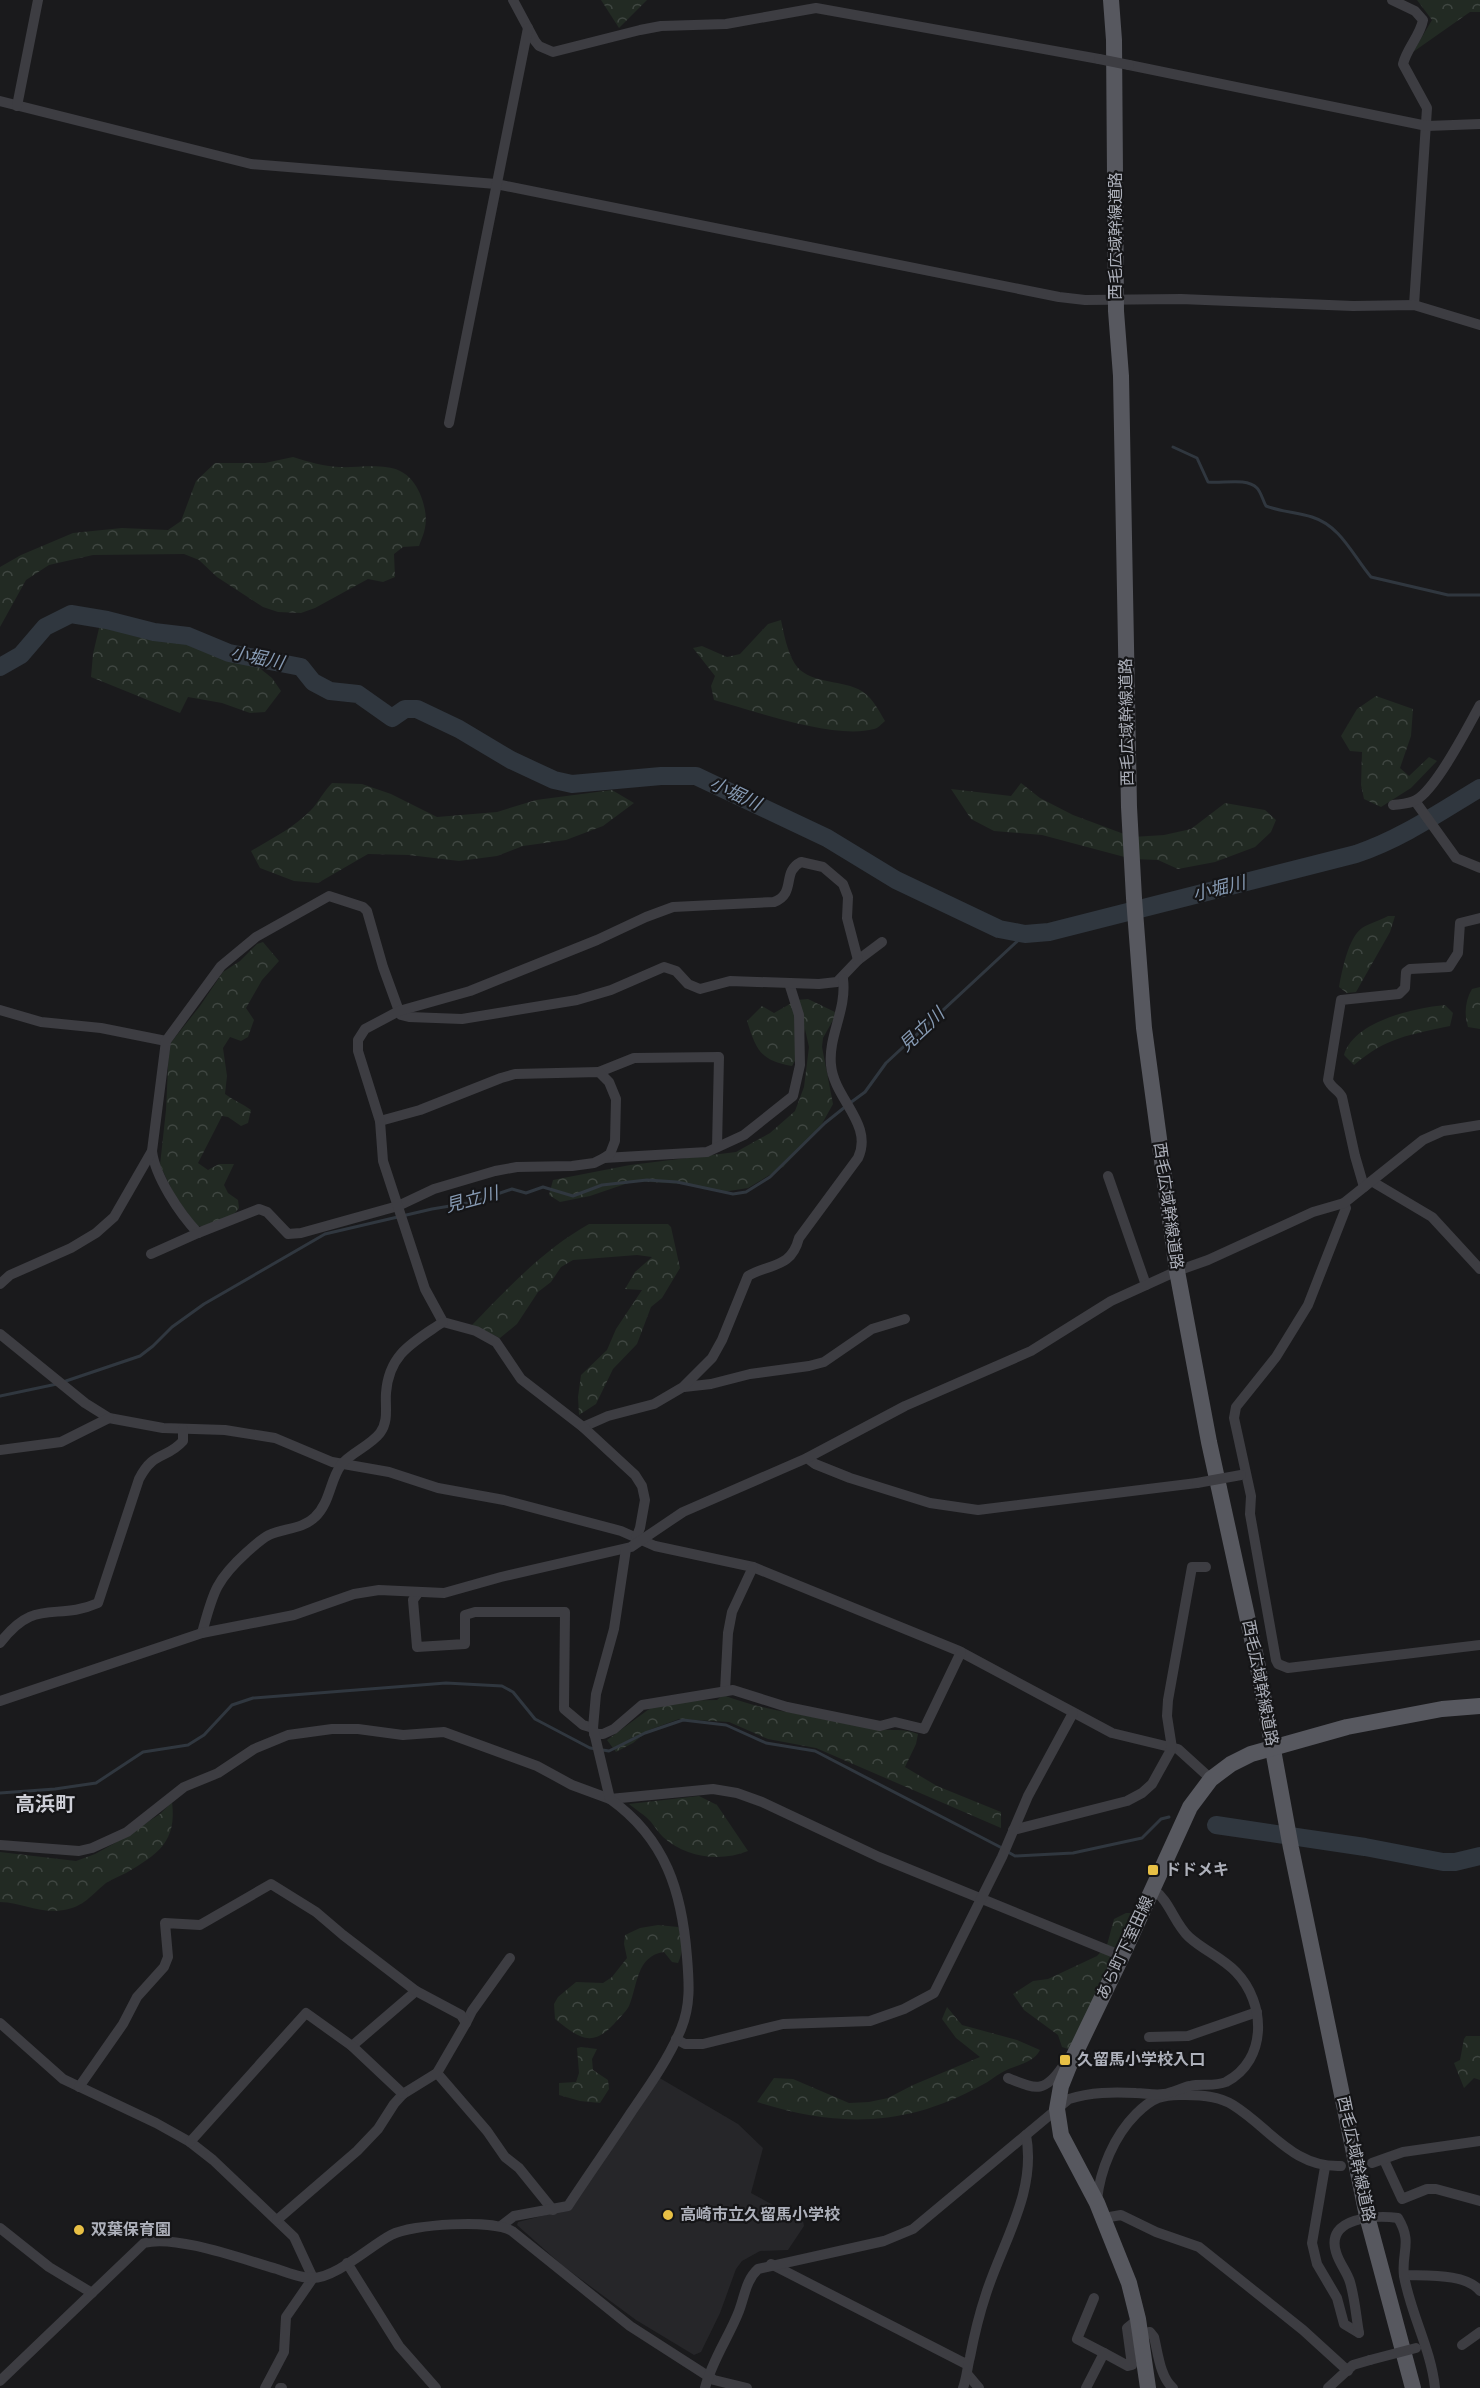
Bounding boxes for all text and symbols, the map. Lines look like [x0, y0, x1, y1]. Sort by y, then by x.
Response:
street label: 西毛広域幹線道路 [1105, 172, 1127, 300]
water label: 小堀川 [228, 640, 288, 676]
street label: 西毛広域幹線道路 [1115, 658, 1139, 786]
water label: 小堀川 [705, 771, 767, 818]
water label: 小堀川 [1190, 870, 1250, 908]
water label: 見立川 [894, 1001, 952, 1058]
street label: 西毛広域幹線道路 [1148, 1141, 1188, 1271]
water label: 見立川 [443, 1180, 503, 1219]
street label: 西毛広域幹線道路 [1237, 1618, 1283, 1748]
district label: 高浜町 [15, 1791, 75, 1819]
place label: ドドメキ [1165, 1859, 1229, 1881]
marker: ドドメキ [1146, 1863, 1160, 1877]
street label: あら町下室田線 [1091, 1893, 1159, 2003]
place label: 久留馬小学校入口 [1077, 2049, 1205, 2071]
marker: 久留馬小学校入口 [1058, 2053, 1072, 2067]
street label: 西毛広域幹線道路 [1332, 2094, 1380, 2224]
place label: 高崎市立久留馬小学校 [680, 2204, 840, 2226]
marker: 高崎市立久留馬小学校 [661, 2208, 675, 2222]
place label: 双葉保育園 [91, 2219, 171, 2241]
marker: 双葉保育園 [72, 2223, 86, 2237]

